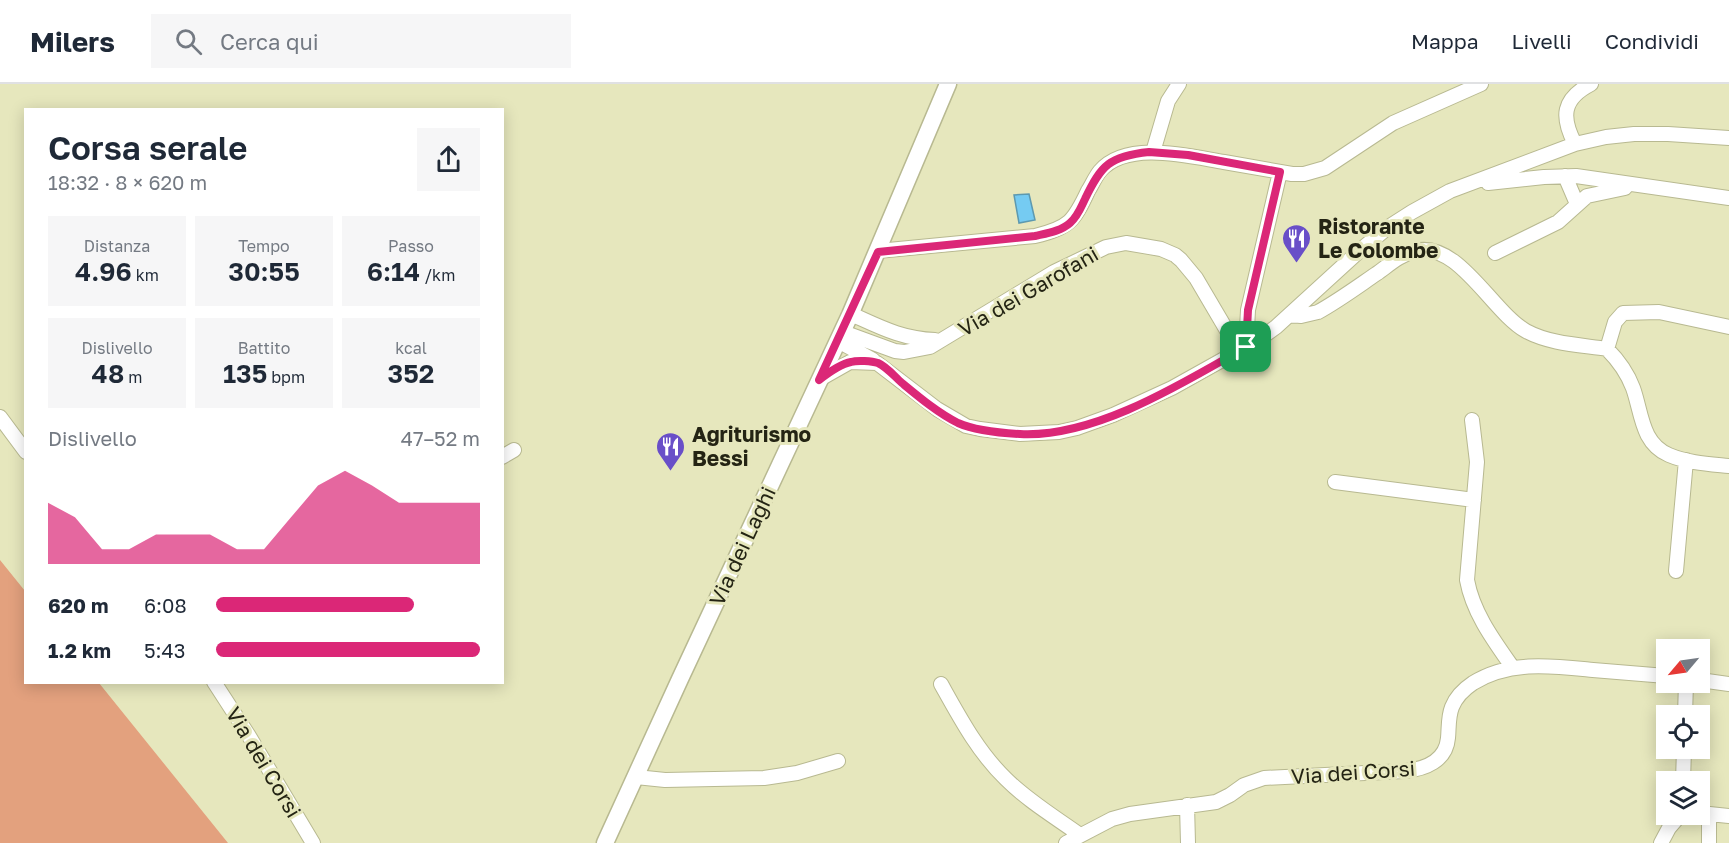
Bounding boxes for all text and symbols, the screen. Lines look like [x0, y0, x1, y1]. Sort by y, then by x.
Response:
search box [151, 14, 571, 68]
text: Milers [30, 25, 115, 58]
icon: search [172, 25, 205, 58]
text: Cerca qui [220, 28, 319, 55]
text: Mappa [1411, 28, 1479, 54]
text: Livelli [1512, 28, 1572, 54]
text: Condividi [1605, 28, 1699, 54]
text: Corsa serale [48, 128, 247, 167]
button: share [417, 128, 480, 191]
text: 18:32 · 8 × 620 m [48, 170, 207, 194]
place label: Ristorante Le Colombe [1318, 213, 1438, 263]
restaurant icon: Ristorante Le Colombe [1281, 222, 1313, 264]
text: Distanza [84, 236, 150, 256]
text: Tempo [238, 236, 290, 256]
text: Passo [388, 236, 434, 256]
street label: Via dei Garofani [953, 240, 1103, 342]
text: 4.96 [75, 256, 132, 287]
text: 30:55 [228, 256, 300, 287]
text: 6:14 [367, 256, 420, 287]
text: km [132, 265, 159, 285]
text: /km [420, 265, 455, 285]
pin [1220, 321, 1271, 372]
icon: arrive [1229, 330, 1262, 363]
text: Dislivello [82, 338, 152, 358]
text: Battito [238, 338, 290, 358]
text: kcal [395, 338, 427, 358]
text: 48 [92, 358, 124, 389]
text: 135 [223, 358, 267, 389]
text: 352 [388, 358, 434, 389]
text: m [124, 367, 142, 387]
text: bpm [267, 367, 305, 387]
place label: Agriturismo Bessi [692, 421, 811, 471]
text: Dislivello [48, 426, 137, 450]
text: 47–52 m [401, 426, 480, 450]
restaurant icon: Agriturismo Bessi [655, 430, 687, 472]
street label: Via dei Laghi [703, 482, 781, 610]
text: 620 m [48, 593, 108, 617]
text: 6:08 [144, 593, 187, 617]
text: 1.2 km [48, 638, 111, 662]
text: 5:43 [144, 638, 186, 662]
north arrow [1656, 639, 1710, 693]
map controls [1656, 639, 1710, 825]
street label: Via dei Corsi [221, 702, 307, 822]
button: locate [1656, 705, 1710, 759]
street label: Via dei Corsi [1290, 755, 1416, 789]
button: layers [1656, 771, 1710, 825]

